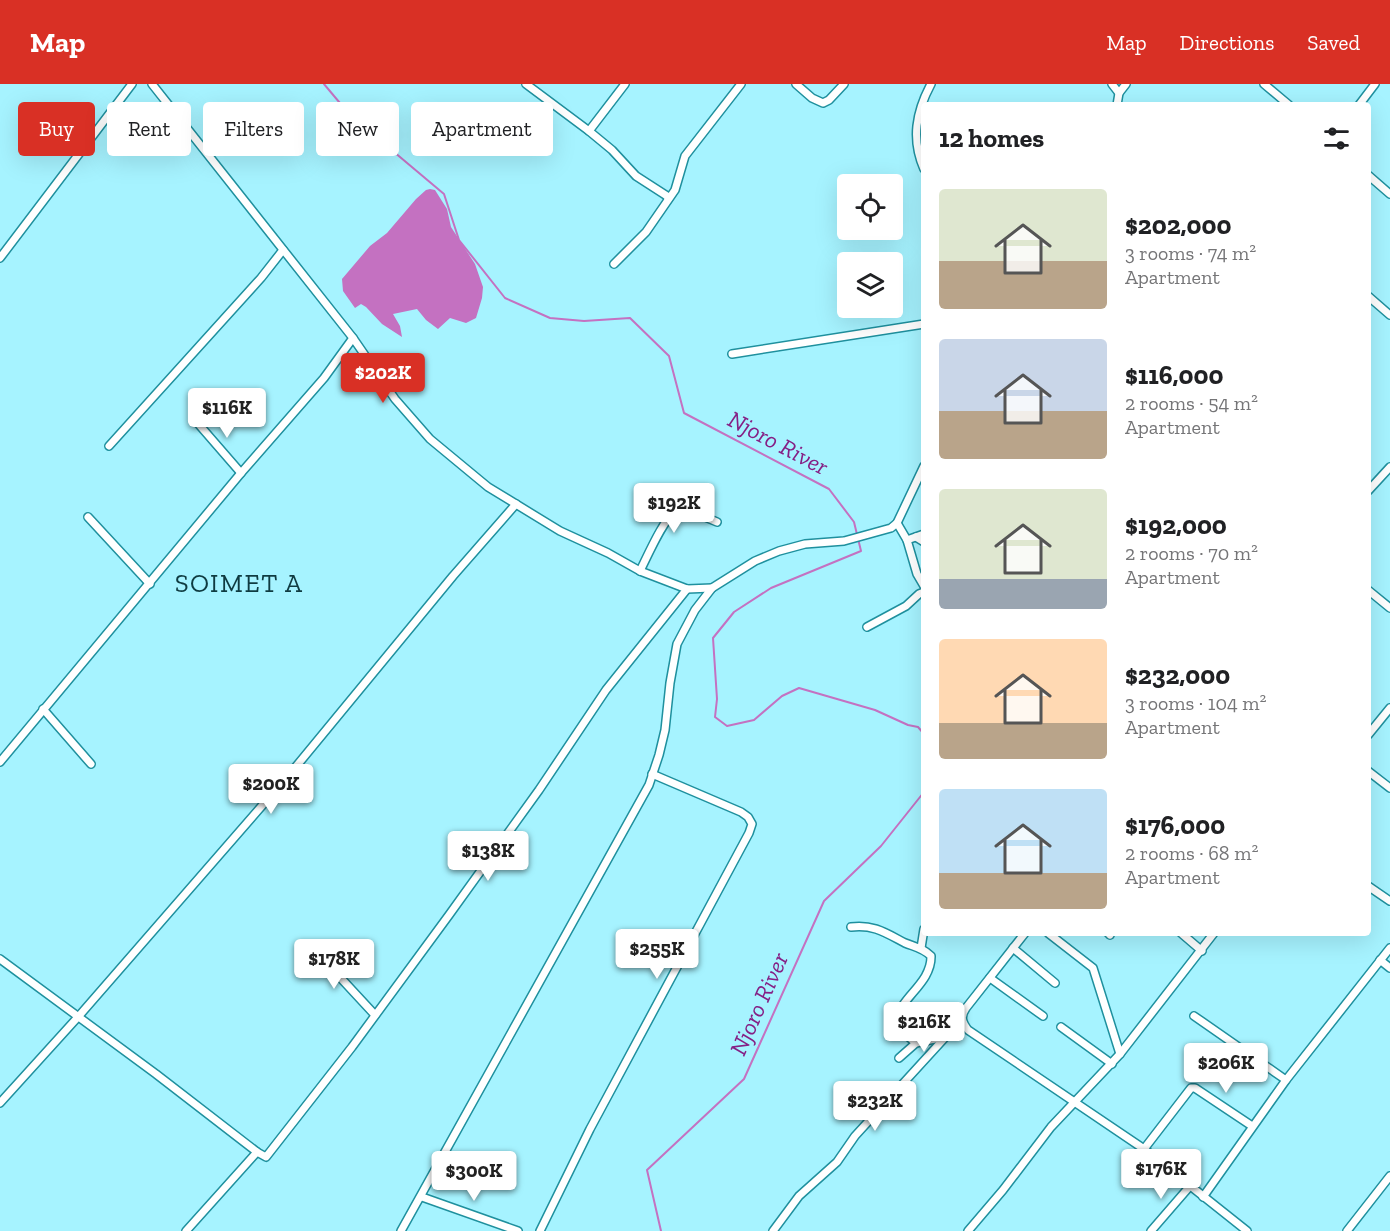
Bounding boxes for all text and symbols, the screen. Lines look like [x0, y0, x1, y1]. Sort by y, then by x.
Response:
text: Map [30, 26, 85, 59]
text: Map [1107, 30, 1147, 55]
text: Directions [1180, 30, 1274, 55]
text: Saved [1307, 30, 1360, 55]
chip: Buy [18, 102, 95, 156]
chip: Rent [107, 102, 191, 156]
chip: Filters [203, 102, 304, 156]
chip: New [316, 102, 399, 156]
chip: Apartment [411, 102, 553, 156]
text: 12 homes [939, 122, 1044, 154]
icon: filters [1320, 122, 1353, 155]
map controls [837, 174, 903, 318]
button: locate [837, 174, 903, 240]
text: $202,000 [1125, 209, 1231, 241]
icon: home [987, 213, 1059, 285]
text: 3 rooms · 74 m² [1125, 241, 1256, 265]
button: layers [837, 252, 903, 318]
text: Apartment [1125, 265, 1220, 289]
pin: $202K [341, 353, 425, 404]
text: $116,000 [1125, 359, 1223, 391]
text: $202K [355, 360, 411, 384]
icon: home [987, 363, 1059, 435]
pin: $116K [185, 388, 269, 439]
text: 2 rooms · 54 m² [1125, 391, 1258, 415]
text: $116K [202, 395, 252, 419]
water label: Njoro River [723, 404, 834, 481]
text: Apartment [1125, 415, 1220, 439]
pin: $192K [632, 483, 716, 534]
text: $192K [648, 490, 700, 514]
text: $192,000 [1125, 509, 1227, 541]
icon: home [987, 513, 1059, 585]
text: 2 rooms · 70 m² [1125, 541, 1258, 565]
text: Apartment [1125, 565, 1220, 589]
district label: SOIMET A [175, 567, 303, 599]
text: $232,000 [1125, 659, 1230, 691]
icon: home [987, 663, 1059, 735]
text: 3 rooms · 104 m² [1125, 691, 1266, 715]
text: Apartment [1125, 715, 1220, 739]
pin: $200K [229, 764, 313, 815]
text: $200K [242, 771, 300, 795]
text: $176,000 [1125, 809, 1225, 841]
icon: home [987, 813, 1059, 885]
pin: $138K [446, 831, 530, 882]
text: $138K [462, 838, 514, 862]
text: 2 rooms · 68 m² [1125, 841, 1258, 865]
text: Apartment [1125, 865, 1220, 889]
pin: $255K [615, 929, 699, 980]
text: $255K [630, 936, 684, 960]
pin: $178K [292, 939, 376, 990]
text: $178K [308, 946, 360, 970]
water label: Njoro River [723, 947, 794, 1060]
pin: $216K [882, 1002, 966, 1053]
text: $216K [898, 1009, 950, 1033]
pin: $206K [1184, 1043, 1268, 1094]
text: $206K [1198, 1050, 1254, 1074]
pin: $232K [833, 1081, 917, 1132]
text: $232K [847, 1088, 903, 1112]
pin: $176K [1119, 1149, 1203, 1200]
pin: $300K [432, 1151, 516, 1202]
text: $176K [1135, 1156, 1187, 1180]
text: $300K [446, 1158, 503, 1182]

